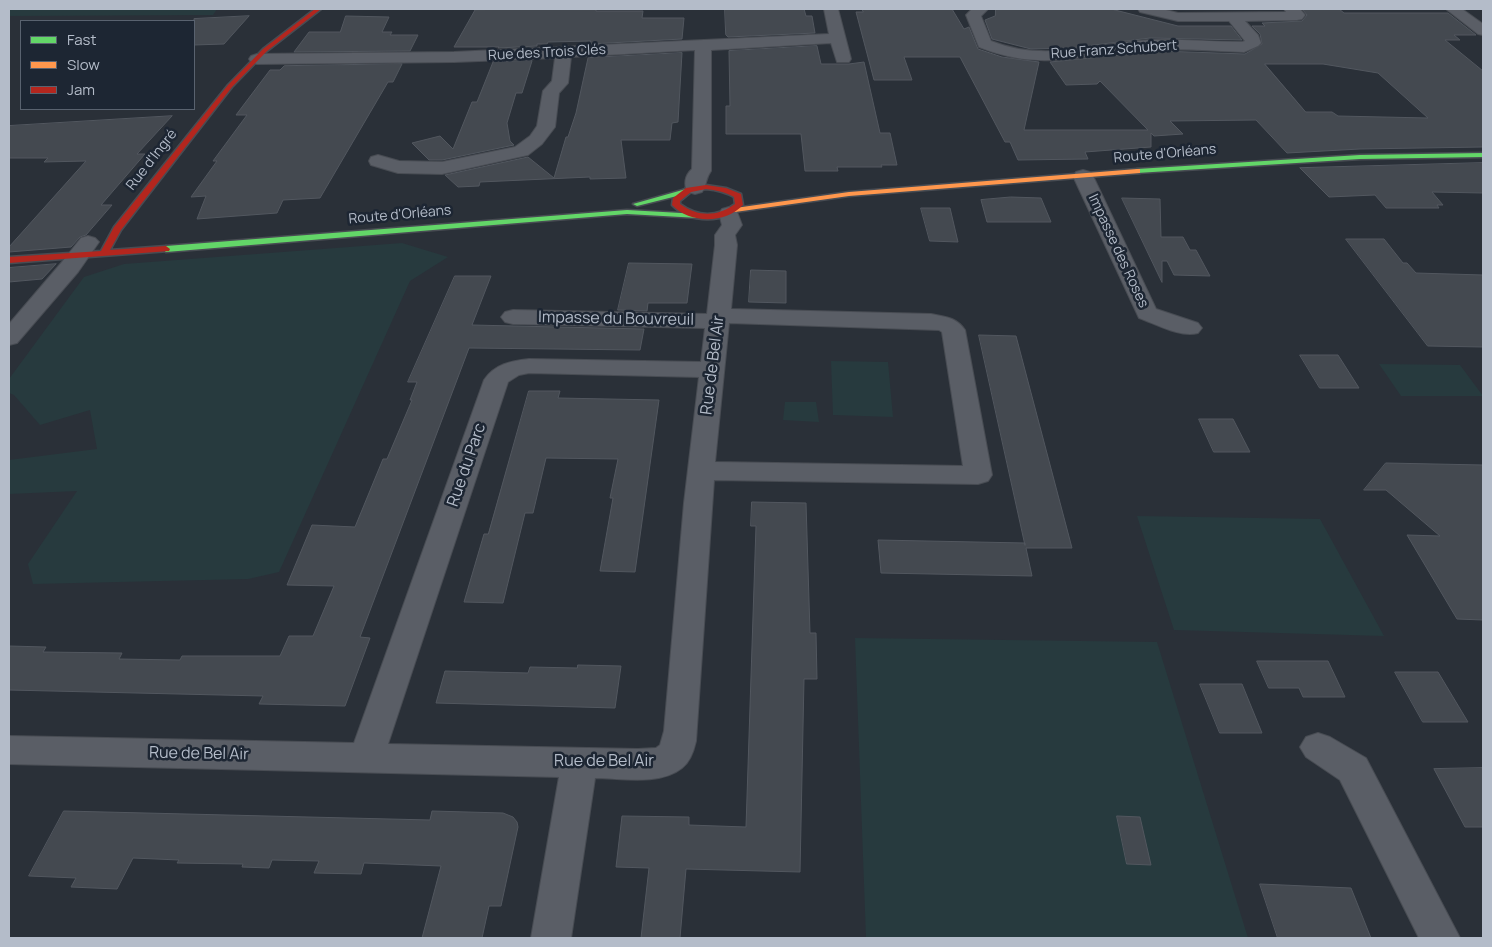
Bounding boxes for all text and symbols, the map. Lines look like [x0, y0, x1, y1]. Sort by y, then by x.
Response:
legend [20, 20, 195, 110]
text: Fast [67, 29, 96, 50]
street label: Rue Franz Schubert [1050, 37, 1178, 63]
street label: Rue des Trois Clés [488, 42, 606, 64]
text: Slow [67, 54, 100, 75]
text: Jam [67, 79, 95, 100]
street label: Rue d'Ingré [123, 126, 181, 194]
street label: Route d'Orléans [1113, 141, 1217, 167]
street label: Impasse des Roses [1084, 192, 1152, 310]
street label: Route d'Orléans [348, 202, 452, 228]
street label: Impasse du Bouvreuil [538, 308, 694, 330]
street label: Rue de Bel Air [697, 314, 729, 416]
street label: Rue du Parc [444, 421, 490, 509]
street label: Rue de Bel Air [149, 744, 249, 764]
street label: Rue de Bel Air [554, 752, 654, 772]

